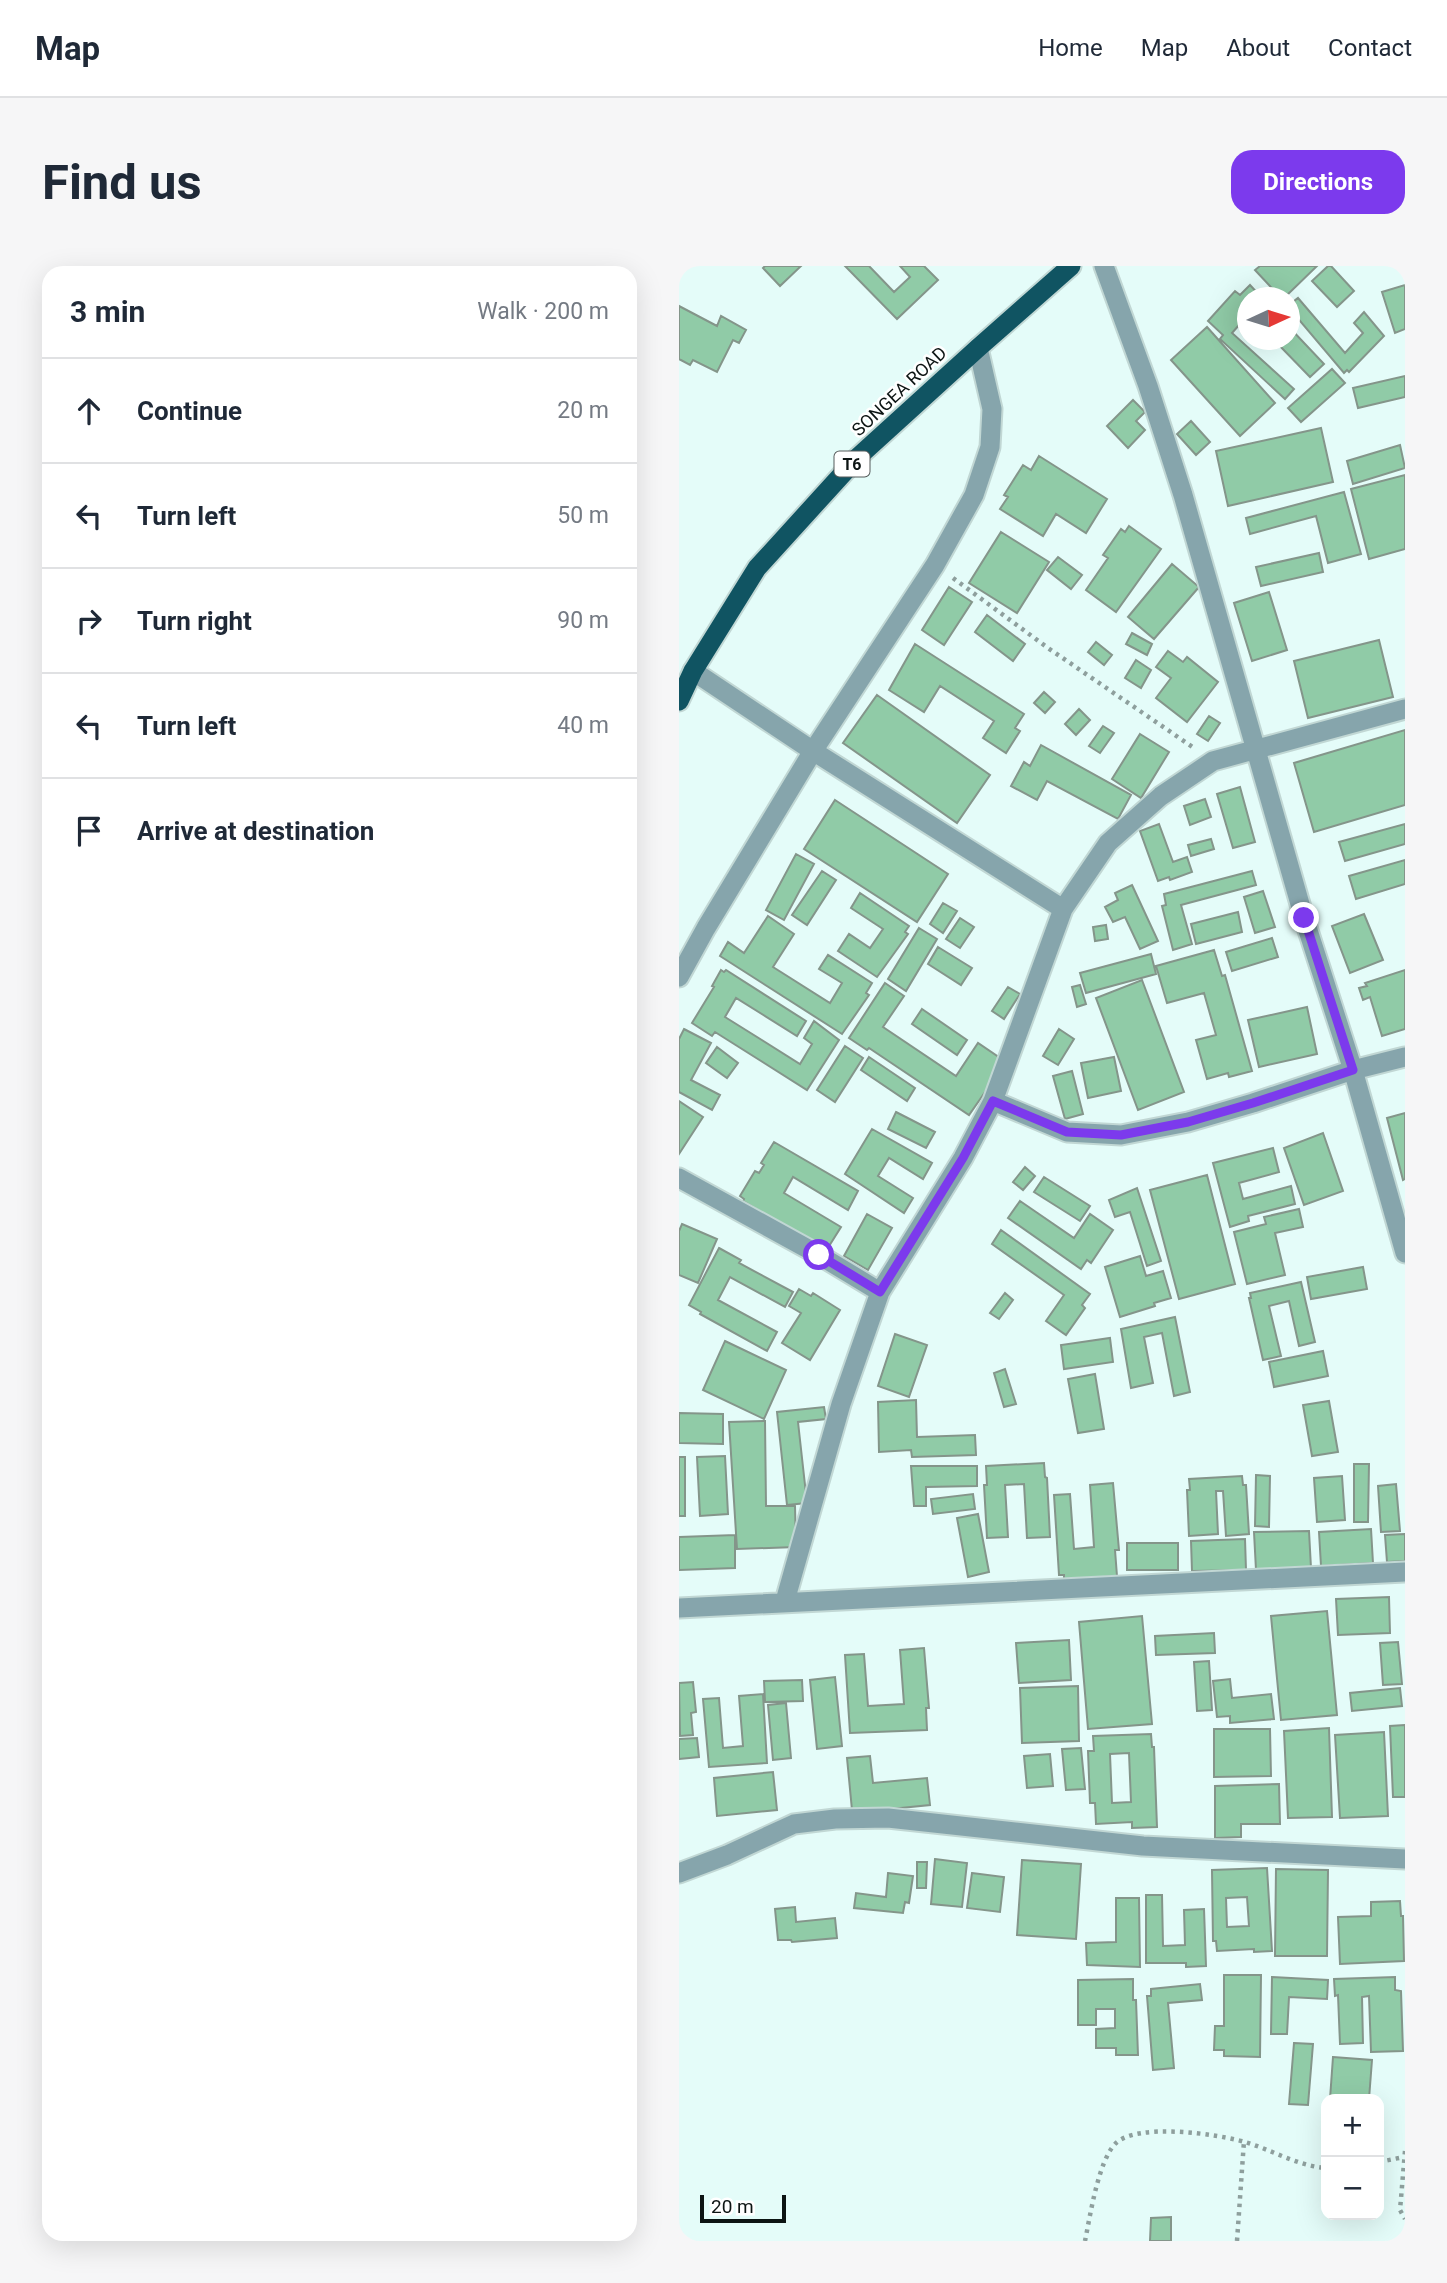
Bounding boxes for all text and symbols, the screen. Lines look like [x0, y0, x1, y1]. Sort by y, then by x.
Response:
text: Map [35, 29, 100, 68]
text: Home [1038, 34, 1103, 62]
text: Map [1141, 34, 1188, 62]
text: About [1226, 34, 1290, 62]
text: Contact [1328, 34, 1412, 62]
button: Directions [1231, 150, 1405, 214]
text: Find us [42, 154, 202, 211]
north arrow [1237, 287, 1300, 350]
text: 3 min [70, 294, 145, 329]
text: Walk · 200 m [477, 298, 609, 325]
street label: SONGEA ROAD [847, 342, 951, 440]
icon: ahead [70, 392, 108, 430]
text: Continue [137, 396, 242, 426]
text: 20 m [557, 397, 609, 424]
road number: T6 [835, 452, 869, 476]
icon: left [70, 497, 108, 535]
text: Turn left [137, 501, 236, 531]
text: 50 m [557, 502, 609, 529]
icon: right [70, 602, 108, 640]
text: Turn right [137, 606, 252, 636]
text: 90 m [557, 607, 609, 634]
icon: left [70, 707, 108, 745]
text: Turn left [137, 711, 236, 741]
text: 40 m [557, 712, 609, 739]
icon: arrive [70, 812, 108, 850]
text: Arrive at destination [137, 816, 374, 846]
route end [1288, 902, 1319, 933]
route start [803, 1239, 834, 1270]
map controls [1321, 2094, 1384, 2220]
button: + [1321, 2094, 1384, 2157]
button: − [1321, 2157, 1384, 2220]
scale bar [700, 2192, 786, 2224]
text: 20 m [711, 2195, 754, 2218]

